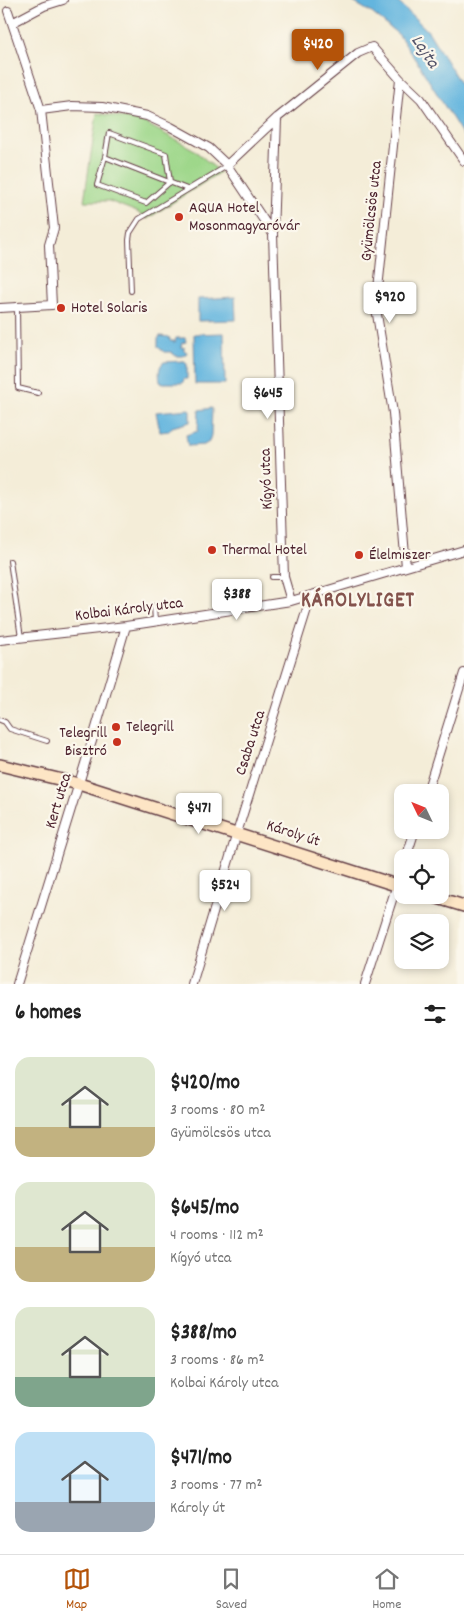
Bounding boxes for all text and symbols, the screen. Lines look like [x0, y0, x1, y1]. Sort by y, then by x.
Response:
pin: $420 [288, 28, 348, 71]
water label: Lajta [404, 30, 445, 75]
text: $420 [303, 33, 333, 56]
street label: Gyümölcsös utca [355, 159, 389, 262]
place label: AQUA Hotel Mosonmagyaróvár [189, 197, 300, 238]
marker: AQUA Hotel Mosonmagyaróvár [173, 211, 185, 223]
pin: $920 [360, 282, 420, 324]
text: $920 [374, 286, 406, 309]
place label: Hotel Solaris [71, 297, 148, 320]
marker: Hotel Solaris [55, 302, 67, 314]
pin: $645 [238, 378, 298, 420]
text: $645 [253, 382, 283, 405]
street label: Kígyó utca [254, 447, 280, 510]
place label: Thermal Hotel [222, 539, 307, 562]
marker: Thermal Hotel [206, 544, 218, 556]
place label: Élelmiszer [369, 544, 431, 567]
marker: Élelmiszer [353, 549, 365, 561]
pin: $388 [207, 578, 267, 621]
text: $388 [223, 583, 251, 606]
district label: KÁROLYLIGET [301, 587, 415, 617]
street label: Kolbai Károly utca [74, 592, 185, 628]
street label: Csaba utca [230, 707, 272, 778]
place label: Telegrill [126, 716, 174, 739]
marker: Telegrill [110, 721, 122, 733]
place label: Telegrill Bisztró [59, 722, 107, 763]
marker: Telegrill Bisztró [111, 736, 123, 748]
street label: Kert utca [40, 770, 78, 831]
north arrow [394, 784, 449, 839]
map controls [394, 784, 449, 969]
pin: $471 [169, 792, 229, 835]
text: $471 [187, 797, 211, 820]
street label: Károly út [263, 815, 323, 853]
button: locate [394, 849, 449, 904]
pin: $524 [195, 870, 255, 912]
text: $524 [210, 874, 240, 897]
button: layers [394, 914, 449, 969]
text: 6 homes [15, 999, 82, 1029]
icon: filters [421, 1000, 449, 1028]
text: $420/mo [170, 1069, 240, 1099]
icon: home [55, 1077, 115, 1137]
text: 3 rooms · 80 m² [170, 1099, 265, 1122]
text: Gyümölcsös utca [170, 1122, 271, 1145]
text: $645/mo [170, 1194, 239, 1224]
icon: home [55, 1202, 115, 1262]
text: 4 rooms · 112 m² [170, 1224, 264, 1247]
text: Kígyó utca [170, 1247, 231, 1270]
text: $388/mo [170, 1319, 237, 1349]
icon: home [55, 1327, 115, 1387]
text: 3 rooms · 86 m² [170, 1349, 264, 1372]
text: Kolbai Károly utca [170, 1372, 278, 1395]
text: $471/mo [170, 1444, 232, 1474]
icon: home [55, 1452, 115, 1512]
text: 3 rooms · 77 m² [170, 1474, 262, 1497]
text: Károly út [170, 1497, 225, 1520]
tab: Map [63, 1565, 91, 1615]
tab: Saved [216, 1565, 247, 1615]
tab: Home [372, 1565, 401, 1615]

